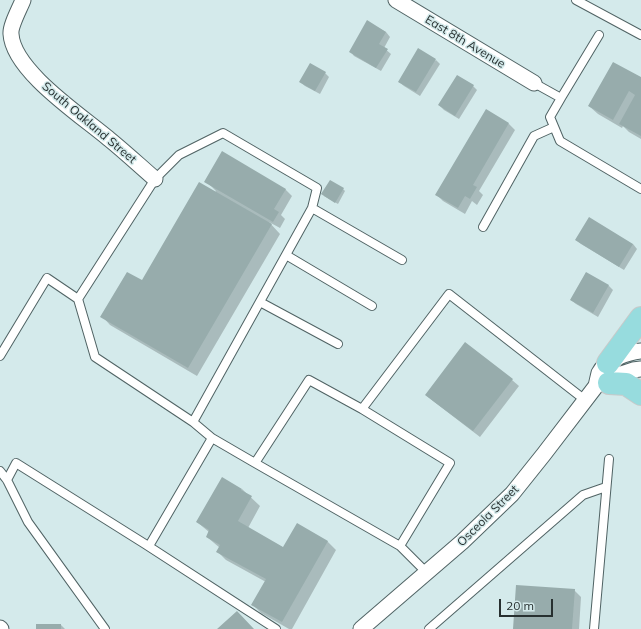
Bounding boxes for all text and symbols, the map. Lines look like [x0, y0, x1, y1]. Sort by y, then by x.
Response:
street label: East 8th Avenue [422, 12, 508, 72]
street label: South Oakland Street [39, 79, 139, 167]
street label: Osceola Street [454, 482, 522, 550]
scale bar [501, 591, 555, 617]
text: 20 m [506, 598, 534, 613]

